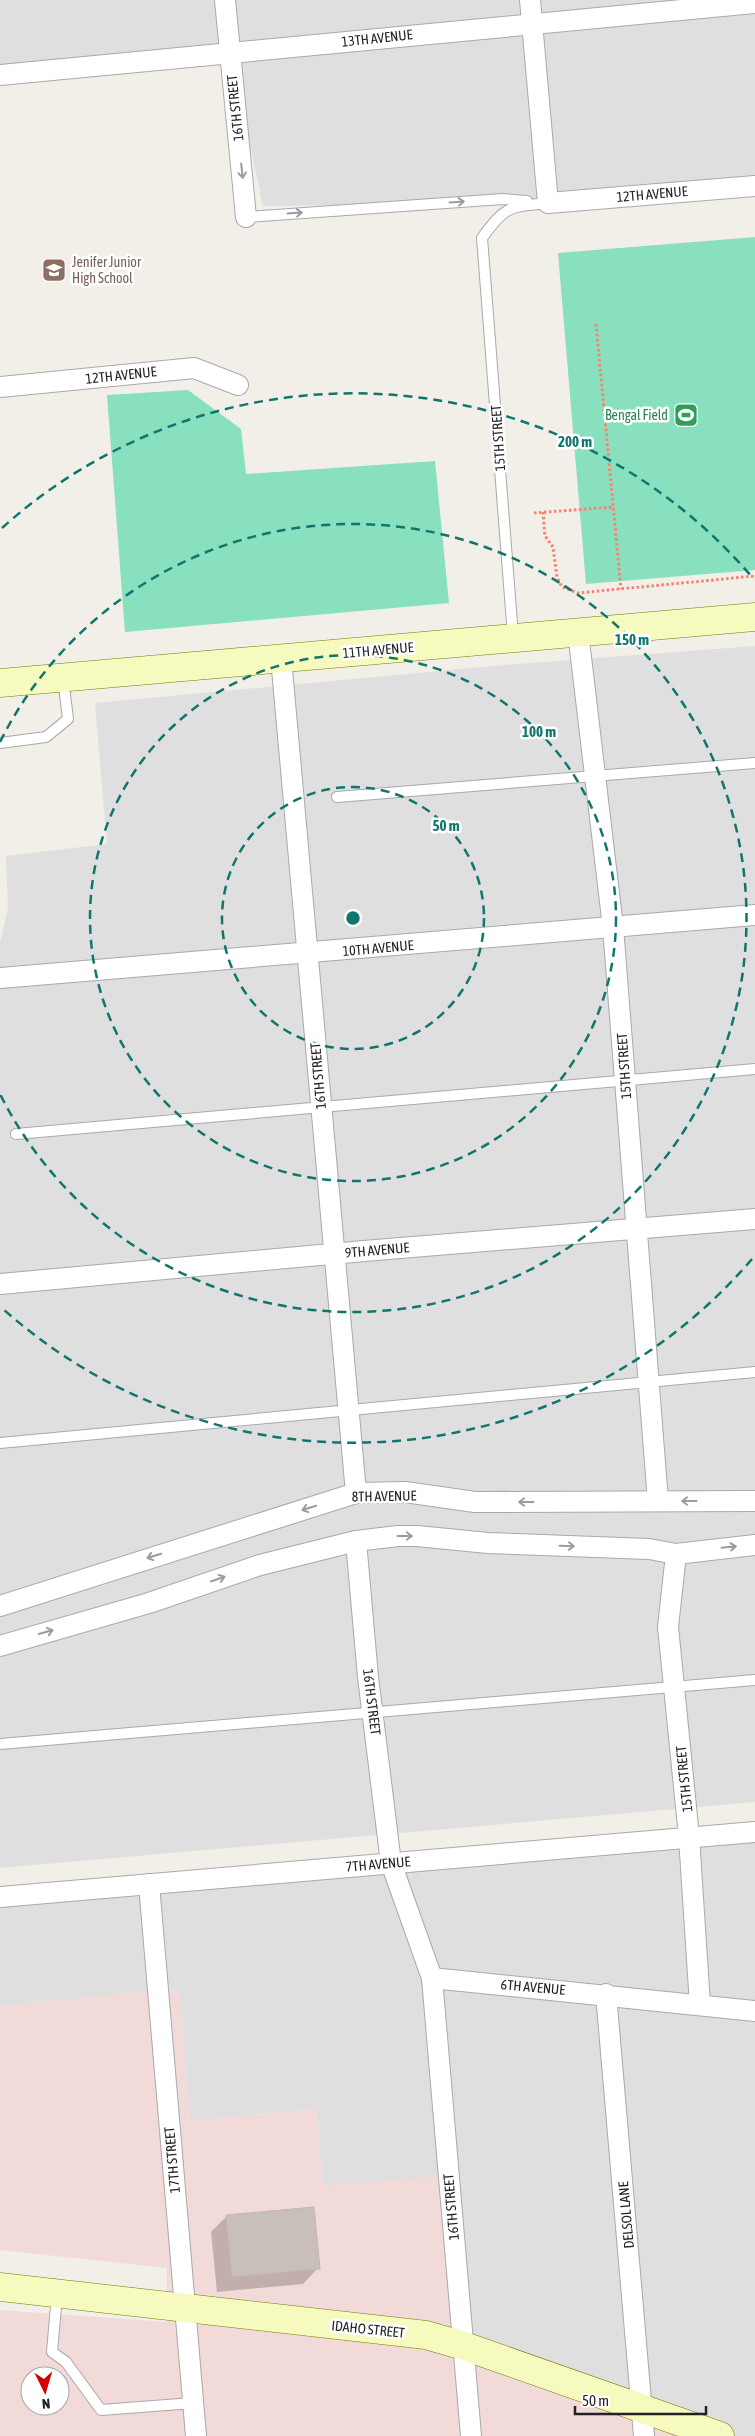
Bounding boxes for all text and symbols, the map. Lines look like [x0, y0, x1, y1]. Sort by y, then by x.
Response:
street label: 13TH AVENUE [341, 26, 413, 50]
street label: 16TH STREET [224, 74, 246, 142]
one-way arrow [237, 163, 247, 179]
street label: 12TH AVENUE [616, 183, 688, 205]
one-way arrow [449, 197, 465, 206]
one-way arrow [287, 209, 303, 218]
place label: Jenifer Junior High School [72, 254, 142, 286]
school or university icon: Jenifer Junior High School [41, 257, 67, 283]
street label: 12TH AVENUE [85, 363, 157, 387]
sports icon: Bengal Field [673, 402, 699, 428]
street label: 15TH STREET [488, 404, 508, 472]
place label: Bengal Field [605, 407, 668, 423]
text: 200 m [558, 433, 592, 450]
text: 150 m [615, 631, 649, 648]
street label: 11TH AVENUE [342, 639, 414, 661]
text: 100 m [522, 723, 556, 740]
text: 50 m [433, 817, 460, 834]
centre of rings [344, 909, 362, 927]
street label: 10TH AVENUE [342, 937, 414, 959]
street label: 15TH STREET [614, 1032, 634, 1100]
street label: 16TH STREET [307, 1042, 329, 1110]
street label: 9TH AVENUE [344, 1239, 410, 1261]
street label: 8TH AVENUE [352, 1487, 417, 1505]
one-way arrow [681, 1496, 698, 1506]
one-way arrow [519, 1497, 535, 1507]
one-way arrow [302, 1503, 318, 1513]
one-way arrow [396, 1531, 413, 1541]
one-way arrow [558, 1541, 575, 1551]
one-way arrow [720, 1542, 736, 1552]
one-way arrow [147, 1552, 163, 1562]
one-way arrow [210, 1574, 226, 1583]
one-way arrow [38, 1626, 54, 1636]
street label: 16TH STREET [360, 1668, 384, 1736]
street label: 15TH STREET [673, 1745, 695, 1813]
street label: 7TH AVENUE [345, 1853, 411, 1875]
street label: 6TH AVENUE [500, 1976, 566, 1998]
street label: 17TH STREET [161, 2126, 183, 2194]
street label: 16TH STREET [440, 2173, 462, 2241]
street label: DELSOL LANE [615, 2181, 637, 2249]
street label: IDAHO STREET [331, 2317, 405, 2341]
north arrow [20, 2366, 70, 2416]
scale bar [575, 2384, 706, 2416]
text: 50 m [582, 2392, 609, 2409]
text: N [41, 2396, 51, 2412]

